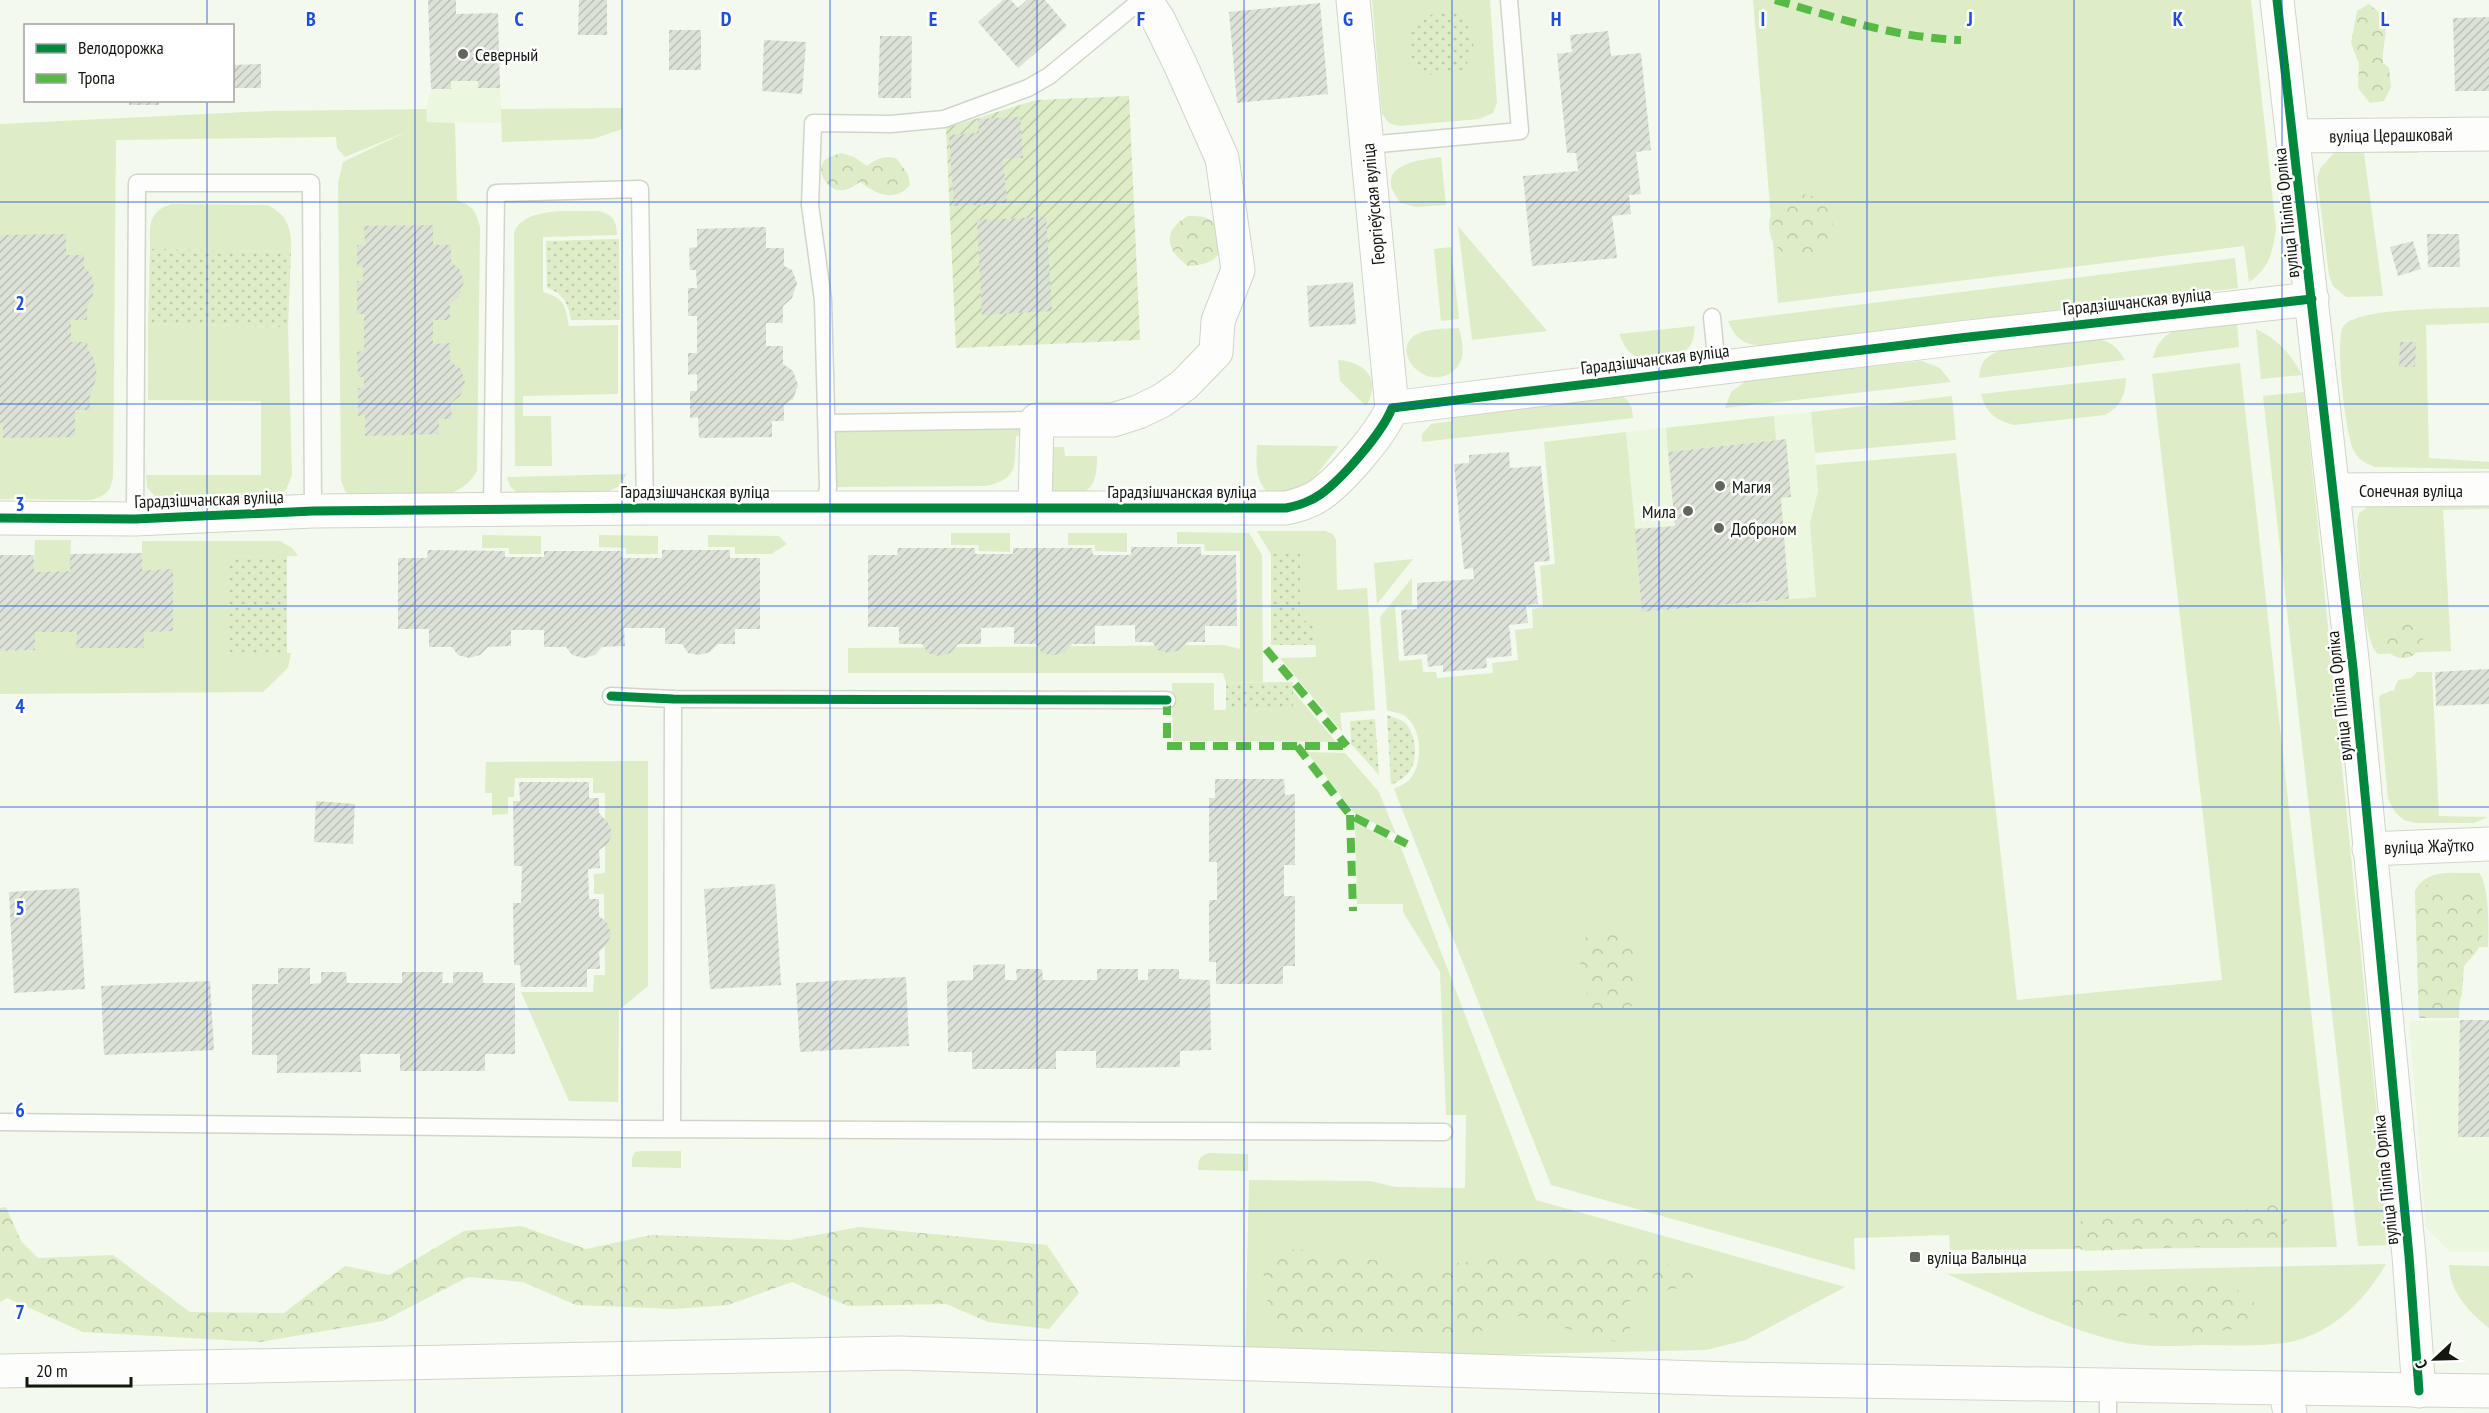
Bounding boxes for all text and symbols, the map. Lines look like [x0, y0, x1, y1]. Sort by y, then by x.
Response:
text: B [306, 6, 316, 32]
text: C [514, 6, 524, 32]
text: D [721, 6, 732, 32]
text: E [929, 6, 937, 32]
text: F [1137, 6, 1145, 32]
text: G [1343, 6, 1353, 32]
text: H [1551, 6, 1561, 32]
text: I [1761, 6, 1765, 32]
text: J [1966, 6, 1973, 32]
text: K [2173, 6, 2184, 32]
text: L [2381, 6, 2390, 32]
legend [24, 24, 234, 102]
text: Велодорожка [78, 36, 164, 59]
place label: Северный [475, 43, 538, 66]
marker: Северный [456, 47, 470, 61]
text: Тропа [78, 66, 115, 89]
street label: вуліца Церашковай [2329, 122, 2453, 148]
street label: Георгіеўская вуліца [1356, 142, 1390, 266]
street label: вуліца Піліпа Орліка [2268, 147, 2304, 279]
street label: Гарадзішчанская вуліца [2061, 282, 2213, 320]
text: 2 [15, 290, 25, 316]
street label: Гарадзішчанская вуліца [1579, 338, 1731, 380]
place label: Магия [1732, 475, 1771, 498]
marker: Магия [1713, 479, 1727, 493]
street label: Сонечная вуліца [2359, 479, 2463, 502]
street label: Гарадзішчанская вуліца [620, 480, 770, 503]
street label: Гарадзішчанская вуліца [1107, 480, 1257, 503]
street label: Гарадзішчанская вуліца [134, 485, 284, 513]
text: 3 [15, 491, 25, 517]
place label: Мила [1642, 500, 1676, 523]
marker: Мила [1681, 504, 1695, 518]
place label: Доброном [1731, 517, 1797, 540]
marker: Доброном [1712, 521, 1726, 535]
street label: вуліца Піліпа Орліка [2321, 630, 2357, 762]
text: 4 [15, 693, 25, 719]
street label: вуліца Жаўтко [2384, 833, 2475, 859]
text: 5 [15, 895, 25, 921]
text: 6 [15, 1097, 25, 1123]
street label: вуліца Піліпа Орліка [2367, 1114, 2403, 1246]
place label: вуліца Валынца [1927, 1246, 2027, 1269]
marker: вуліца Валынца [1908, 1250, 1922, 1264]
text: 7 [15, 1299, 25, 1325]
north arrow [2405, 1329, 2465, 1389]
scale bar [27, 1350, 130, 1388]
text: С [2410, 1357, 2432, 1372]
text: 20 m [36, 1359, 68, 1382]

